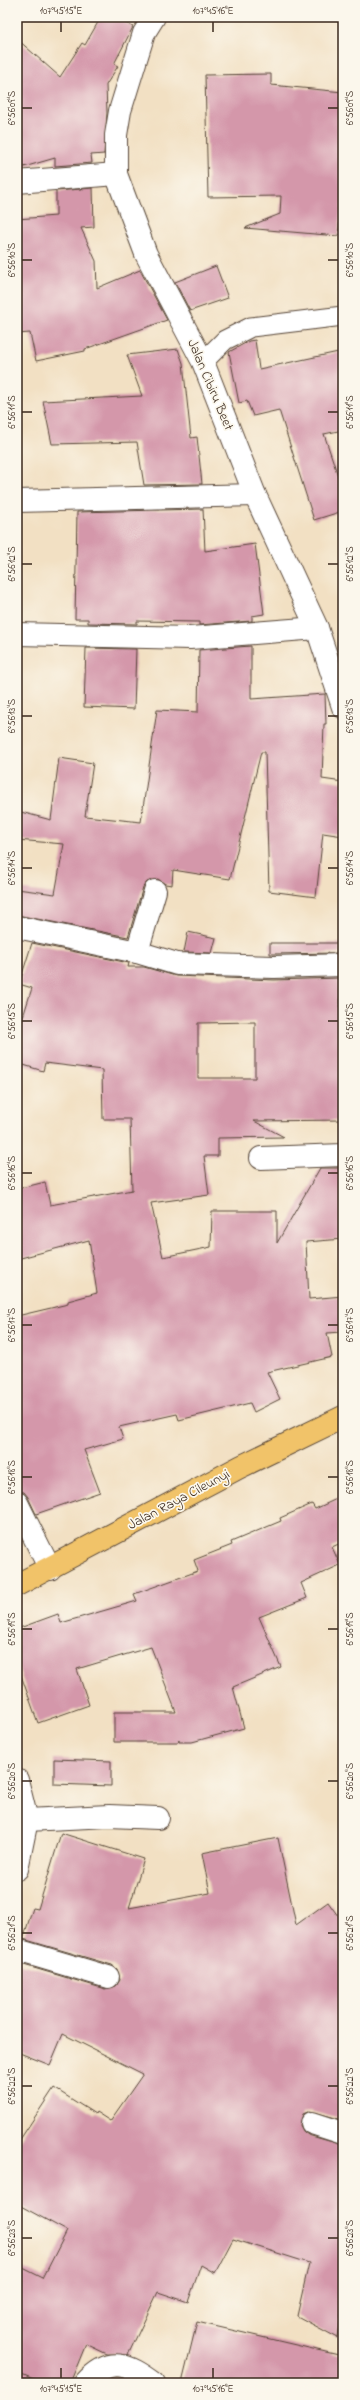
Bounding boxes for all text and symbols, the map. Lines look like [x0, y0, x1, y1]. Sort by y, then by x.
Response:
text: 107°45'15"E [40, 4, 82, 19]
text: 107°45'16"E [192, 4, 234, 19]
text: 6°56'09"S [5, 90, 20, 125]
text: 6°56'09"S [343, 90, 358, 125]
text: 6°56'10"S [5, 242, 20, 277]
text: 6°56'10"S [343, 242, 358, 277]
street label: Jalan Cibiru Beet [181, 336, 239, 434]
text: 6°56'11"S [5, 395, 20, 429]
text: 6°56'11"S [343, 395, 358, 429]
text: 6°56'12"S [5, 546, 20, 582]
text: 6°56'12"S [343, 546, 358, 582]
text: 6°56'13"S [5, 698, 20, 733]
text: 6°56'13"S [343, 698, 358, 733]
text: 6°56'14"S [5, 850, 20, 885]
text: 6°56'14"S [343, 850, 358, 885]
text: 6°56'15"S [5, 1002, 20, 1039]
text: 6°56'15"S [343, 1002, 358, 1039]
text: 6°56'16"S [5, 1155, 20, 1190]
text: 6°56'16"S [343, 1155, 358, 1190]
text: 6°56'17"S [5, 1307, 20, 1342]
text: 6°56'17"S [343, 1307, 358, 1342]
text: 6°56'18"S [5, 1459, 20, 1494]
text: 6°56'18"S [343, 1459, 358, 1494]
street label: Jalan Raya Cileunyi [124, 1464, 234, 1537]
text: 6°56'19"S [5, 1612, 20, 1646]
text: 6°56'19"S [343, 1612, 358, 1646]
text: 6°56'20"S [5, 1762, 20, 1799]
text: 6°56'20"S [343, 1762, 358, 1799]
text: 6°56'21"S [5, 1915, 20, 1951]
text: 6°56'21"S [343, 1915, 358, 1951]
text: 6°56'22"S [5, 2067, 20, 2104]
text: 6°56'22"S [343, 2067, 358, 2104]
text: 6°56'23"S [5, 2219, 20, 2256]
text: 6°56'23"S [343, 2219, 358, 2256]
text: 107°45'15"E [40, 2382, 82, 2397]
text: 107°45'16"E [192, 2382, 234, 2397]

